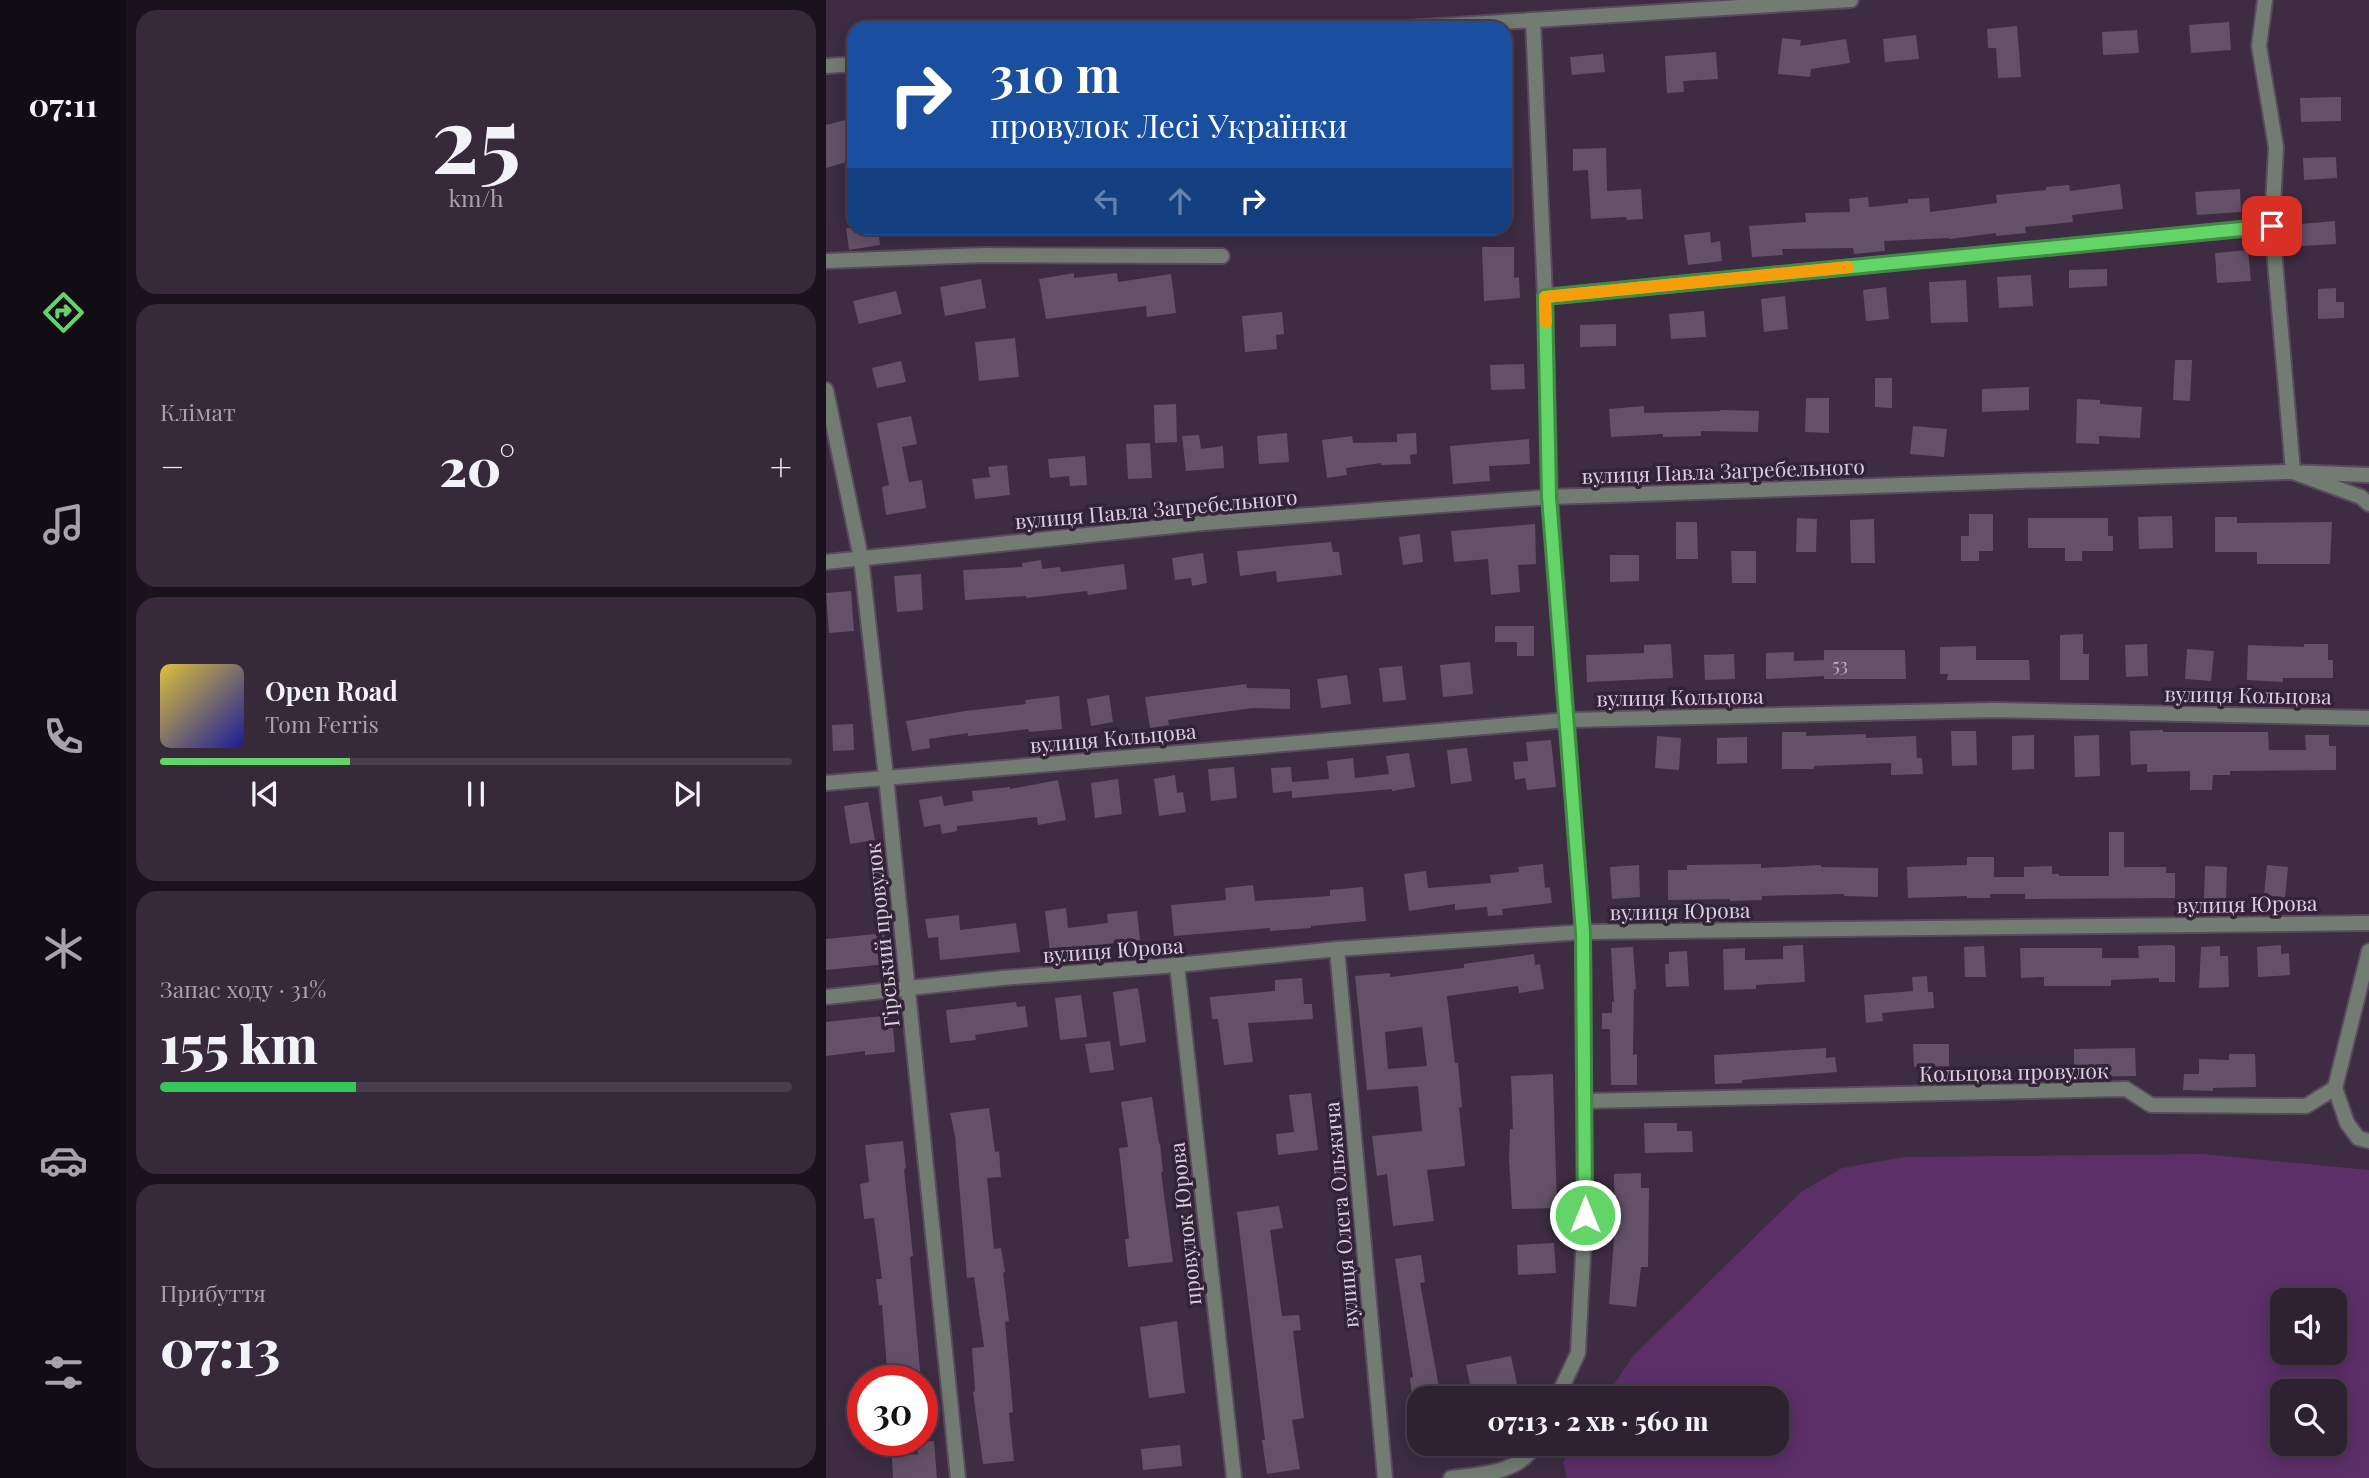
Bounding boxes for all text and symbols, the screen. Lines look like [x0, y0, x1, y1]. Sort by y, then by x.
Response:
text: 310 m [990, 40, 1120, 105]
icon: right [875, 49, 966, 140]
text: 25 [431, 76, 521, 197]
text: 07:11 [29, 82, 98, 125]
text: провулок Лесі Українки [990, 103, 1348, 146]
text: km/h [448, 182, 504, 213]
icon: left [1088, 182, 1126, 220]
icon: ahead [1161, 182, 1199, 220]
icon: right [1234, 182, 1272, 220]
pin [2242, 196, 2302, 256]
icon: arrive [2253, 207, 2291, 245]
icon: directions [39, 288, 88, 337]
text: Клімат [160, 396, 236, 427]
text: 20° [439, 431, 515, 500]
text: − [160, 440, 185, 491]
text: + [770, 440, 792, 491]
street label: вулиця Павла Загребельного [1581, 451, 1865, 489]
street label: вулиця Павла Загребельного [1014, 482, 1298, 534]
icon: music [39, 500, 88, 549]
house number: 53 [1832, 653, 1848, 677]
text: Open Road [265, 673, 398, 708]
street label: вулиця Кольцова [2164, 679, 2332, 709]
street label: вулиця Кольцова [1596, 681, 1764, 711]
text: Tom Ferris [265, 708, 379, 739]
icon: phone [39, 712, 88, 761]
street label: вулиця Кольцова [1029, 716, 1198, 758]
icon: previous [246, 775, 284, 813]
icon: pause [457, 775, 495, 813]
icon: next [668, 775, 706, 813]
street label: Гірський провулок [857, 841, 905, 1029]
street label: вулиця Юрова [2176, 888, 2318, 918]
street label: вулиця Юрова [1609, 895, 1751, 925]
icon: climate [39, 924, 88, 973]
street label: вулиця Юрова [1042, 930, 1185, 968]
text: Запас ходу · 31% [160, 973, 326, 1004]
text: 155 km [160, 1008, 318, 1077]
street label: Кольцова провулок [1919, 1055, 2109, 1087]
street label: вулиця Олега Ольжича [1316, 1100, 1364, 1329]
icon: car [39, 1136, 88, 1185]
street label: провулок Юрова [1161, 1141, 1206, 1307]
position arrow [1548, 1178, 1622, 1252]
text: Прибуття [160, 1277, 266, 1308]
map controls [2270, 1288, 2347, 1456]
button: sound [2270, 1288, 2347, 1365]
text: 07:13 [160, 1312, 280, 1381]
icon: filters [39, 1348, 88, 1397]
speed limit sign: 30 [847, 1365, 938, 1456]
button: search [2270, 1379, 2347, 1456]
text: 07:13 · 2 хв · 560 m [1488, 1403, 1708, 1438]

